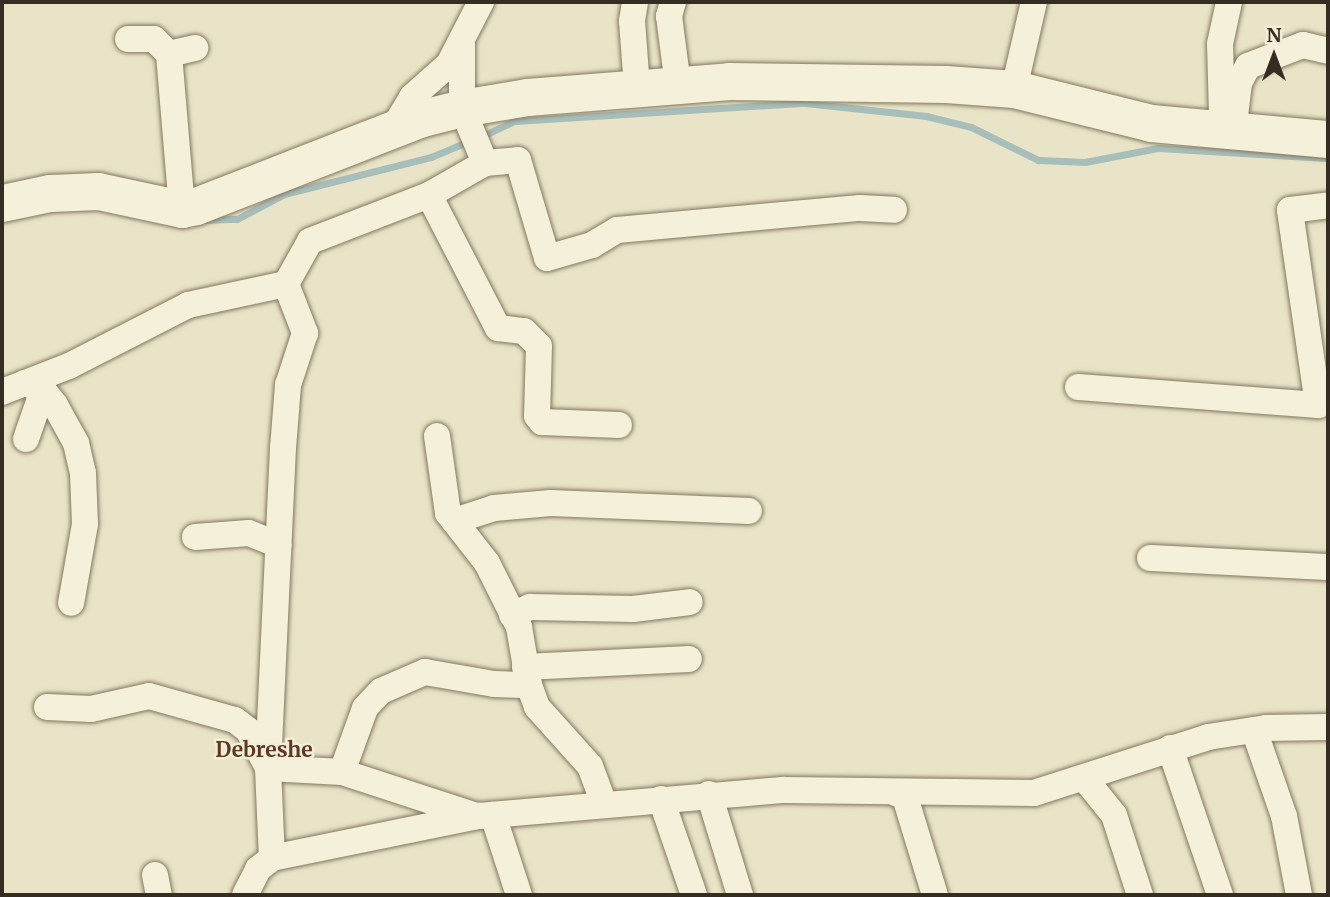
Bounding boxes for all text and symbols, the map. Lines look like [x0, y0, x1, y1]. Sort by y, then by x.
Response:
north arrow [1239, 21, 1309, 91]
text: N [1266, 23, 1282, 47]
district label: Debreshe [215, 737, 313, 763]

